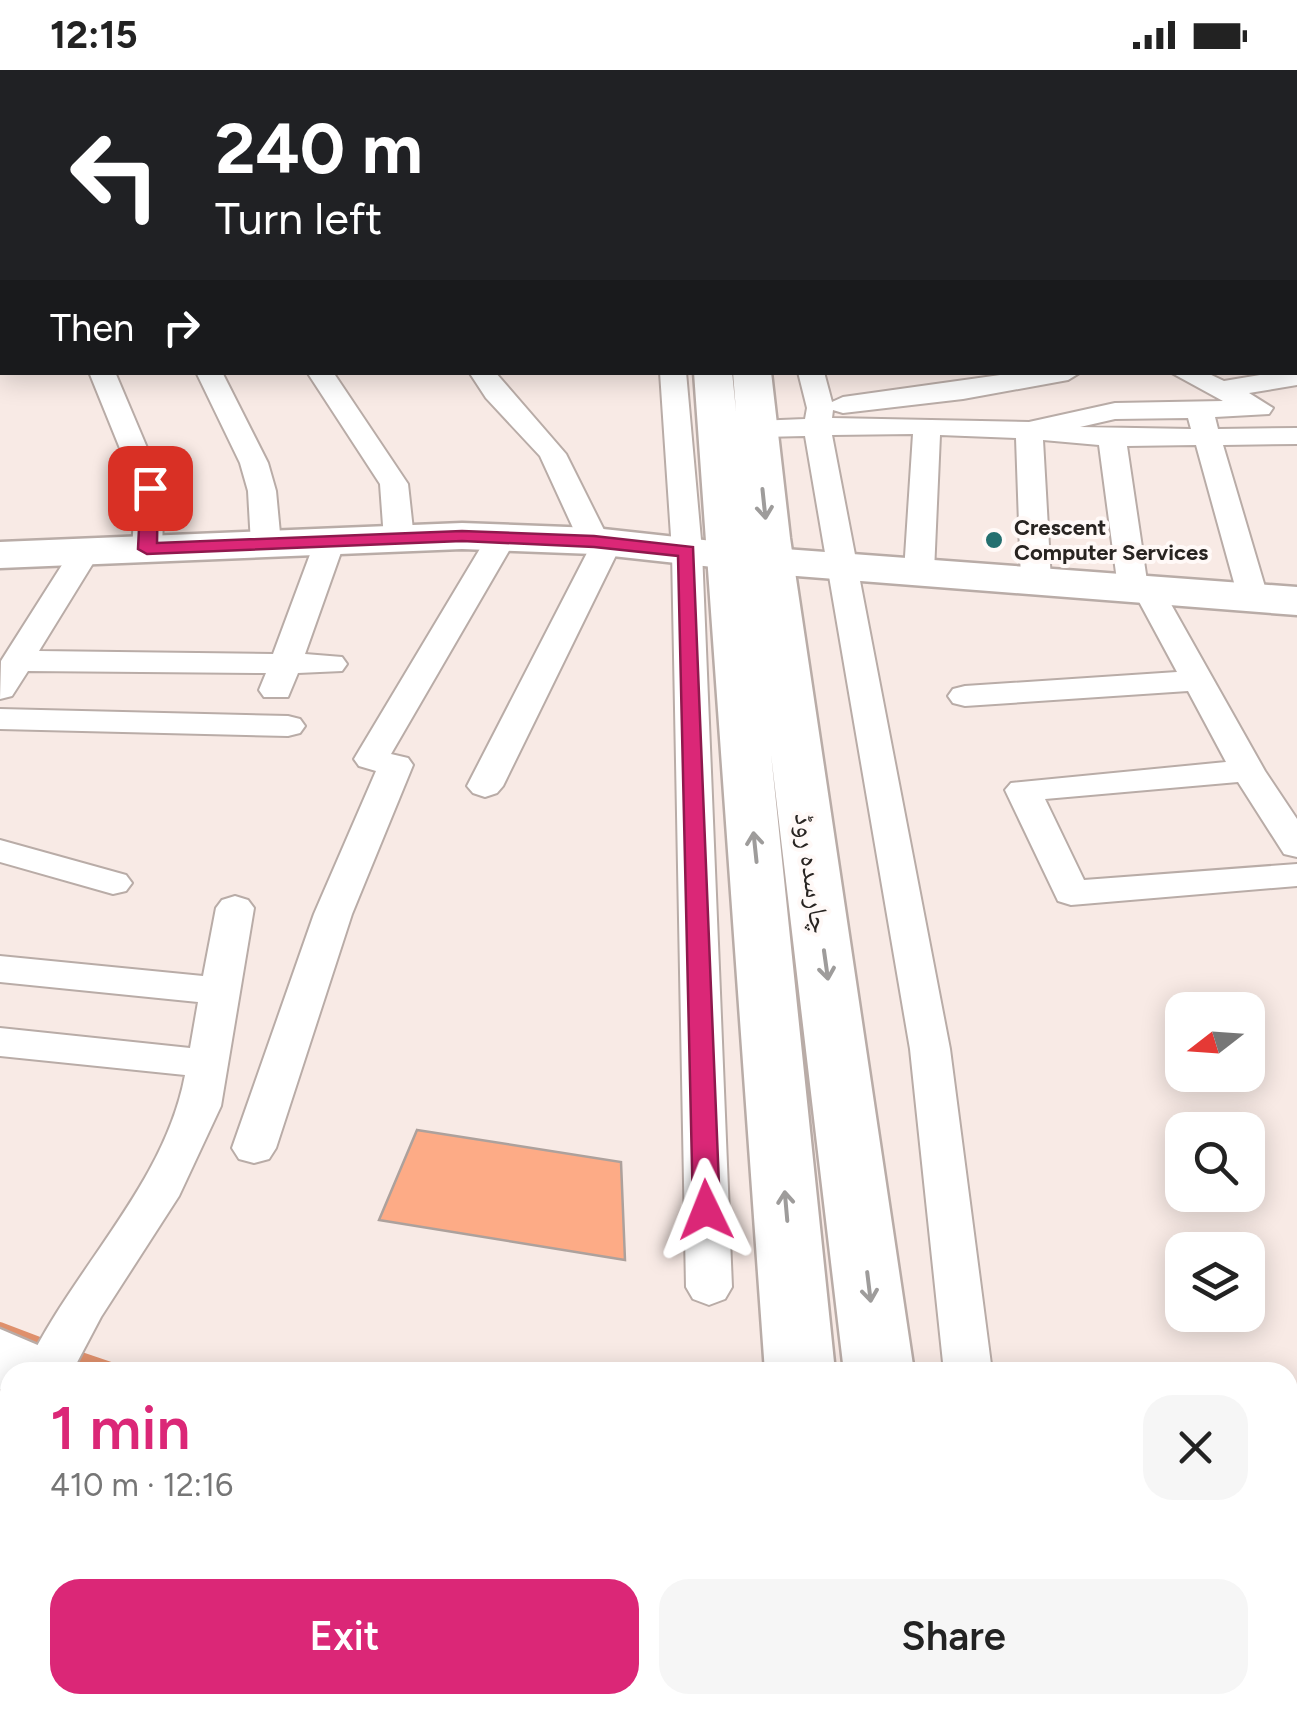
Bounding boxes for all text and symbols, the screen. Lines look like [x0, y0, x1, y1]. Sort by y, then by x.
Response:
text: 12:15 [50, 12, 138, 58]
text: 240 m [215, 106, 423, 191]
icon: left [50, 110, 180, 240]
text: Turn left [215, 191, 382, 245]
icon: right [154, 300, 209, 355]
text: Then [50, 305, 134, 351]
pin [108, 446, 193, 531]
icon: arrive [123, 461, 178, 516]
one-way arrow [755, 488, 774, 520]
place label: Crescent Computer Services [1014, 514, 1208, 566]
marker: Crescent Computer Services [983, 529, 1005, 551]
street label: چارسدہ روڈ [788, 811, 838, 935]
one-way arrow [745, 831, 764, 864]
one-way arrow [818, 949, 836, 981]
north arrow [1165, 992, 1265, 1092]
map controls [1165, 992, 1265, 1332]
button: search [1165, 1112, 1265, 1212]
position arrow [654, 1158, 758, 1262]
one-way arrow [777, 1190, 796, 1222]
button: layers [1165, 1232, 1265, 1332]
one-way arrow [860, 1271, 878, 1303]
text: 1 min [50, 1392, 190, 1464]
button: close [1143, 1395, 1248, 1500]
text: 410 m · 12:16 [50, 1466, 233, 1504]
button: Exit [50, 1579, 639, 1694]
button: Share [659, 1579, 1248, 1694]

